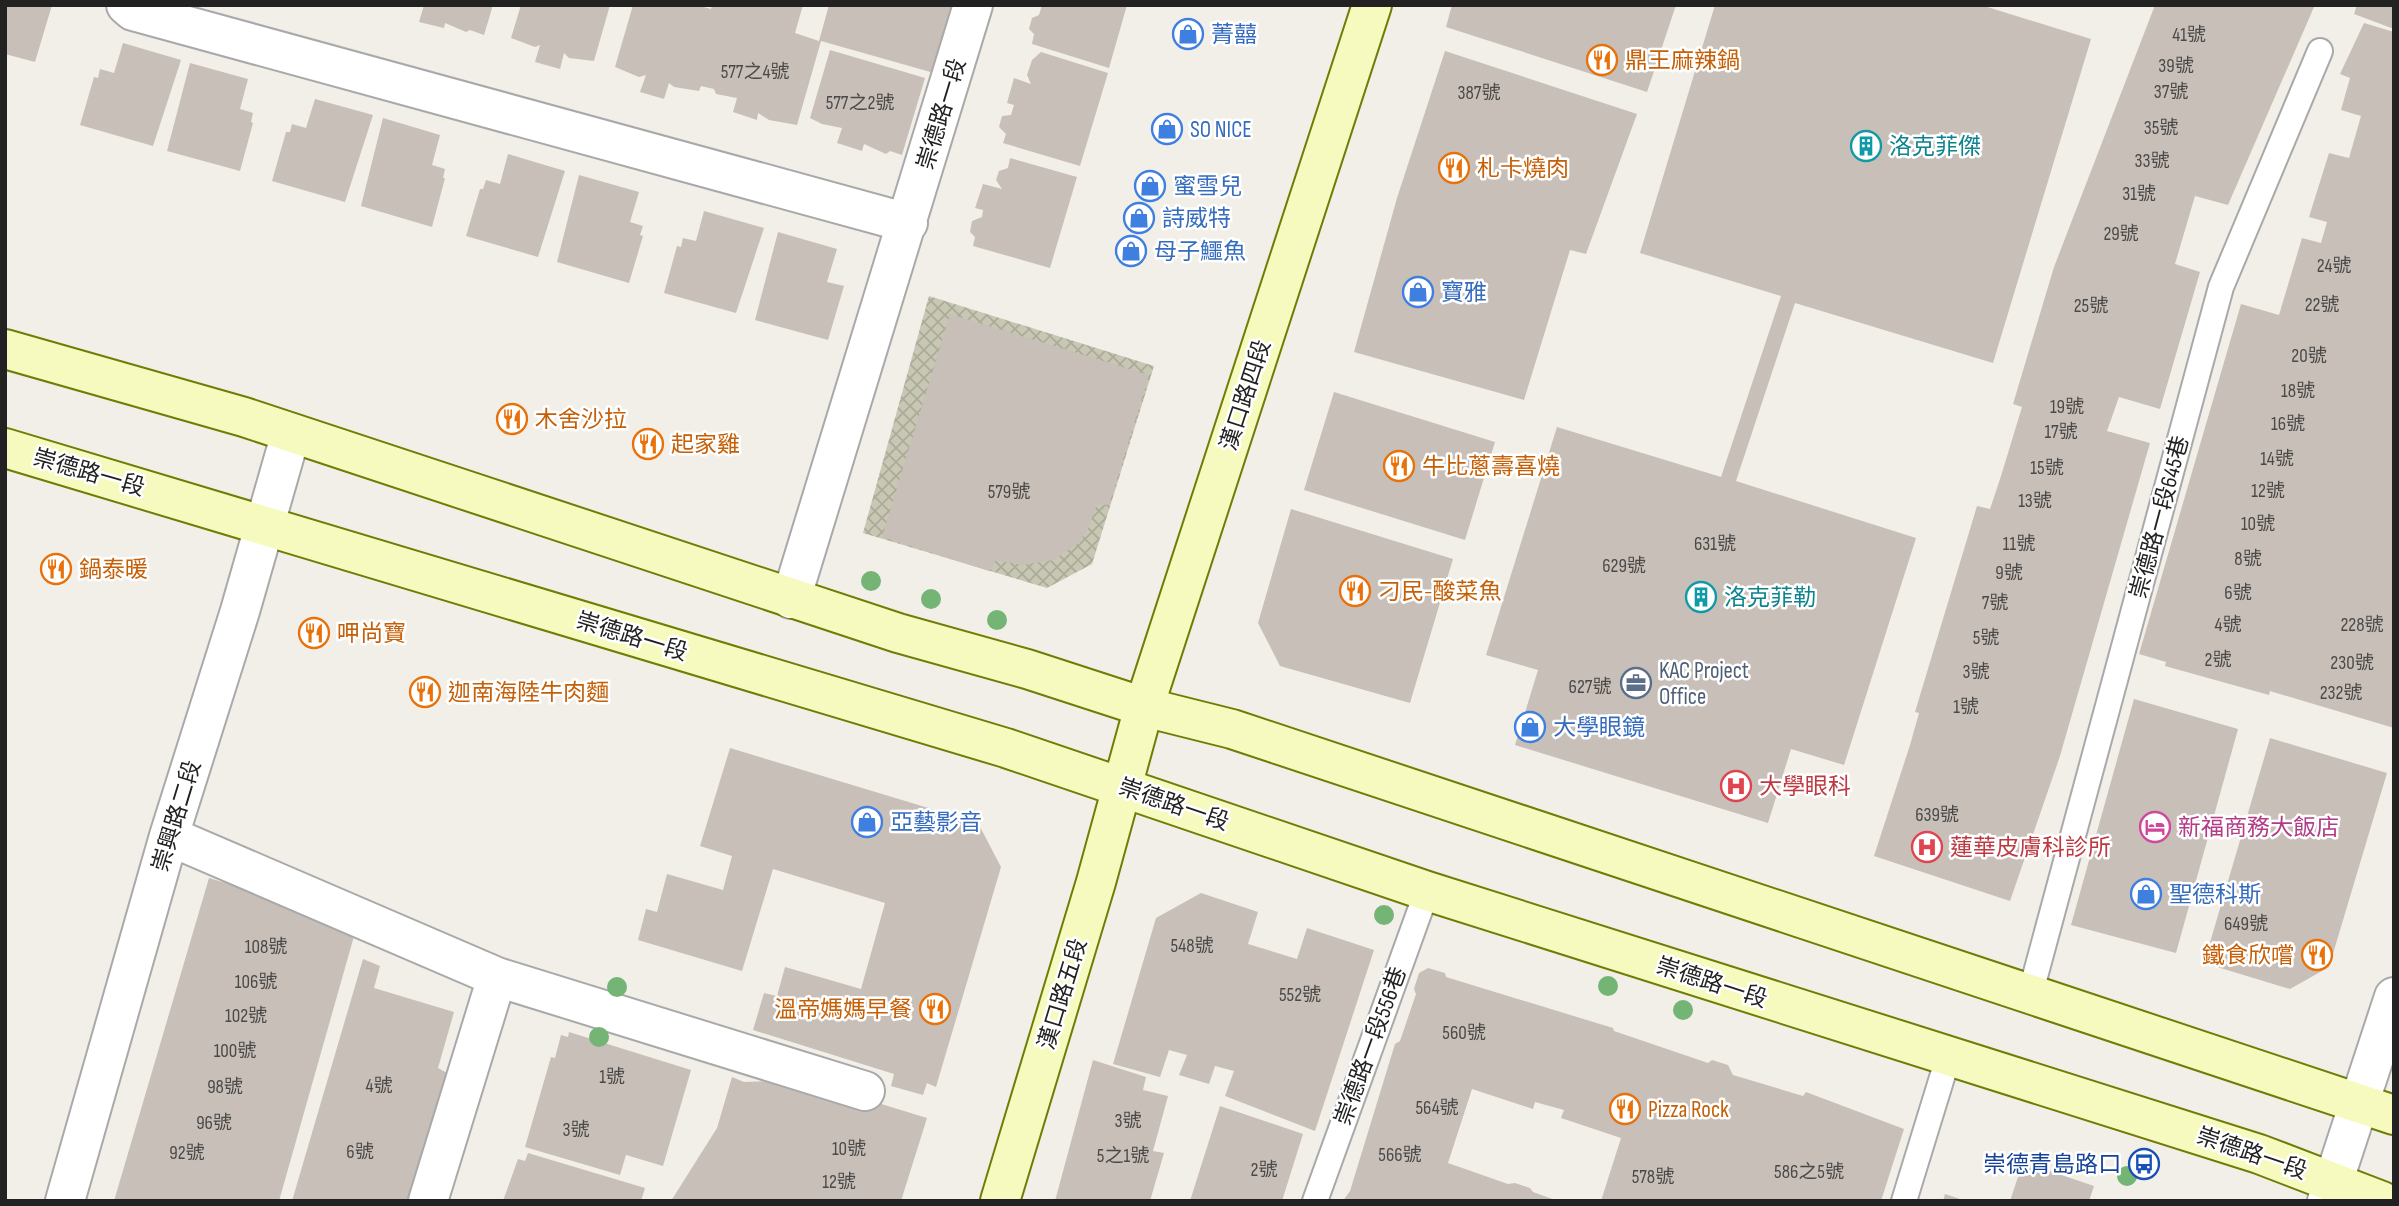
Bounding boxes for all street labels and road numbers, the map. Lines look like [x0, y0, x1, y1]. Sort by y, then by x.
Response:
street label: 崇德路一段 [912, 55, 972, 173]
street label: 漢口路四段 [1215, 336, 1277, 454]
street label: 崇德路一段645巷 [2125, 433, 2195, 602]
street label: 崇德路一段 [30, 444, 148, 502]
street label: 崇德路一段 [573, 607, 691, 667]
street label: 崇興路二段 [147, 757, 207, 875]
street label: 崇德路一段 [1115, 773, 1233, 837]
street label: 漢口路五段 [1033, 935, 1093, 1053]
street label: 崇德路一段 [1653, 952, 1771, 1014]
street label: 崇德路一段556巷 [1329, 963, 1413, 1129]
street label: 崇德路一段 [2193, 1122, 2311, 1186]

